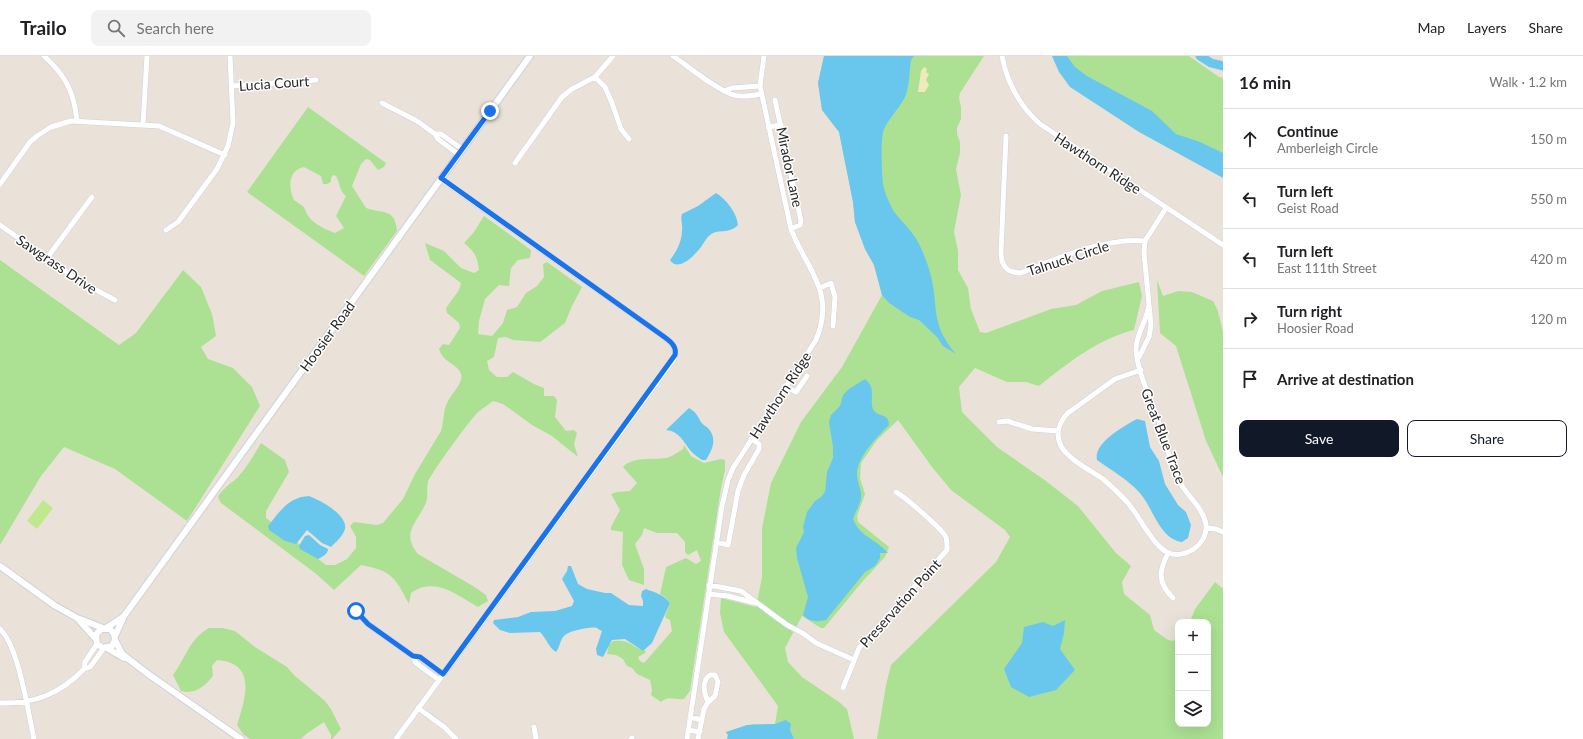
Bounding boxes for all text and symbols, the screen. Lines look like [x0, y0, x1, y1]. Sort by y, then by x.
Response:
search box [91, 10, 371, 46]
text: Trailo [20, 16, 67, 39]
icon: search [105, 17, 127, 39]
text: Search here [137, 19, 214, 37]
text: Map [1417, 19, 1445, 36]
text: Layers [1467, 19, 1507, 36]
text: Share [1529, 19, 1563, 36]
street label: Lucia Court [238, 72, 310, 94]
text: 16 min [1239, 72, 1291, 93]
text: Walk · 1.2 km [1489, 74, 1567, 90]
route end [481, 102, 499, 120]
text: Continue [1277, 122, 1338, 140]
street label: Mirador Lane [773, 125, 807, 209]
icon: ahead [1239, 128, 1261, 150]
street label: Hawthorn Ridge [1051, 129, 1145, 197]
text: 150 m [1530, 131, 1567, 147]
text: Amberleigh Circle [1277, 140, 1378, 156]
text: Turn left [1277, 182, 1333, 200]
icon: left [1239, 188, 1261, 210]
text: 550 m [1530, 191, 1567, 207]
text: Geist Road [1277, 200, 1339, 216]
street label: Sawgrass Drive [13, 231, 101, 297]
street label: Talnuck Circle [1025, 237, 1111, 279]
text: Turn left [1277, 242, 1333, 260]
icon: left [1239, 248, 1261, 270]
text: 420 m [1530, 251, 1567, 267]
text: East 111th Street [1277, 260, 1377, 276]
street label: Hoosier Road [296, 298, 358, 374]
text: Turn right [1277, 302, 1342, 320]
icon: right [1239, 308, 1261, 330]
text: 120 m [1530, 311, 1567, 327]
text: Hoosier Road [1277, 320, 1354, 336]
street label: Hawthorn Ridge [746, 348, 814, 442]
icon: arrive [1239, 368, 1261, 390]
text: Arrive at destination [1277, 370, 1414, 388]
street label: Great Blue Trace [1138, 386, 1190, 486]
button: Save [1239, 420, 1399, 457]
button: Share [1407, 420, 1567, 457]
street label: Preservation Point [856, 555, 944, 651]
route start [347, 602, 365, 620]
map controls [1175, 619, 1211, 727]
button: + [1175, 619, 1211, 655]
button: − [1175, 655, 1211, 691]
button: layers [1175, 691, 1211, 727]

